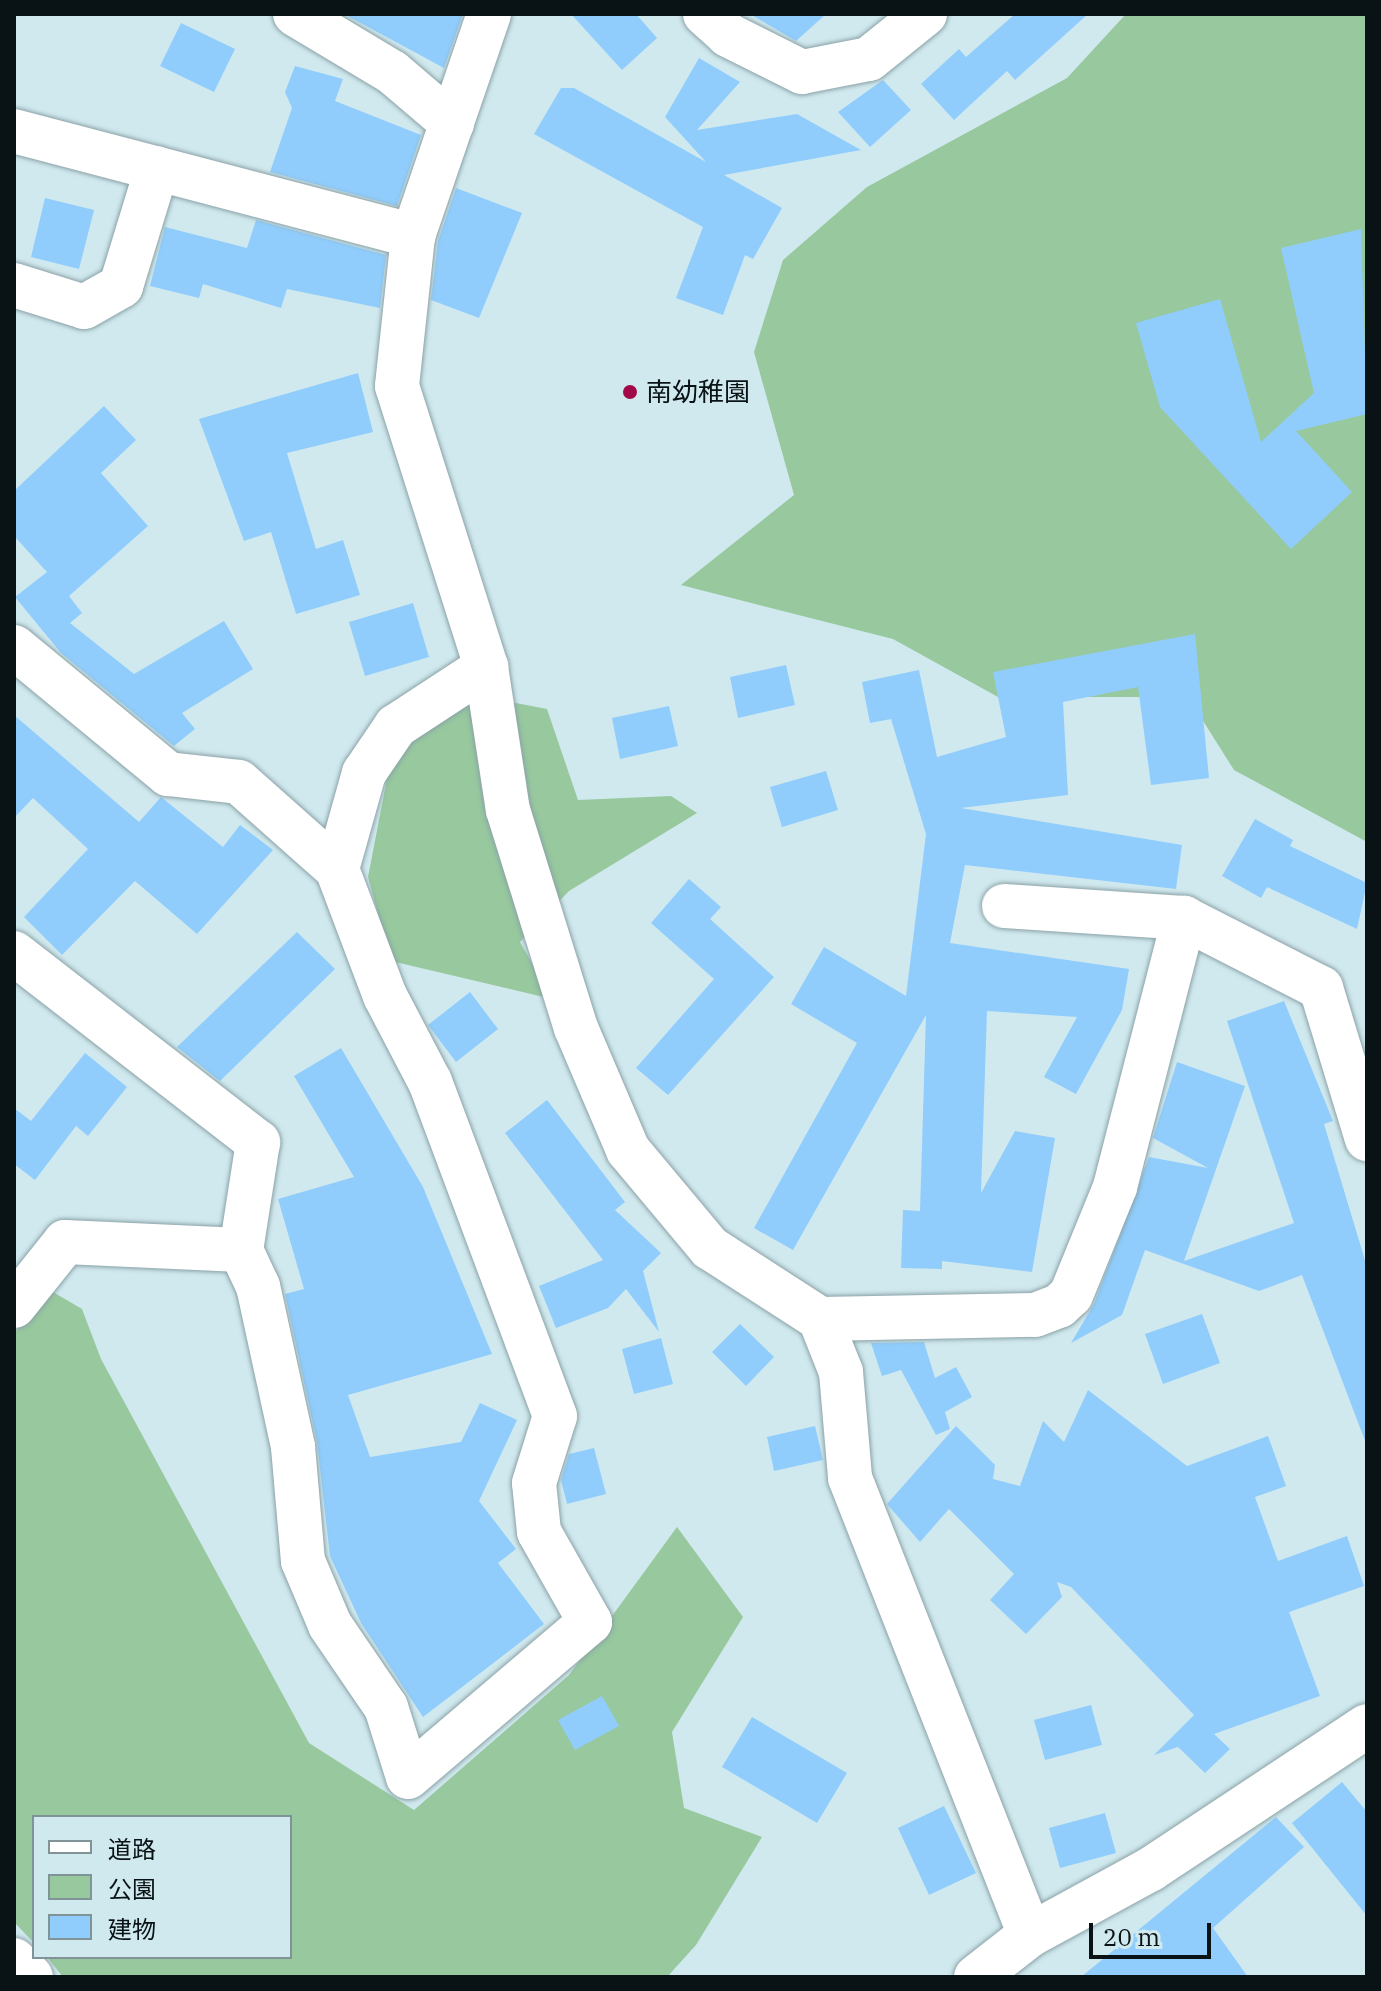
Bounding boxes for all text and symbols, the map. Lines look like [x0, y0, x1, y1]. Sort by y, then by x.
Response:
place label: 南幼稚園 [646, 376, 750, 408]
marker: 南幼稚園 [621, 383, 639, 401]
legend [32, 1815, 292, 1959]
text: 道路 [108, 1833, 156, 1865]
text: 公園 [108, 1873, 156, 1905]
scale bar [1093, 1907, 1215, 1957]
text: 建物 [108, 1913, 156, 1945]
text: 20 m [1103, 1921, 1160, 1953]

